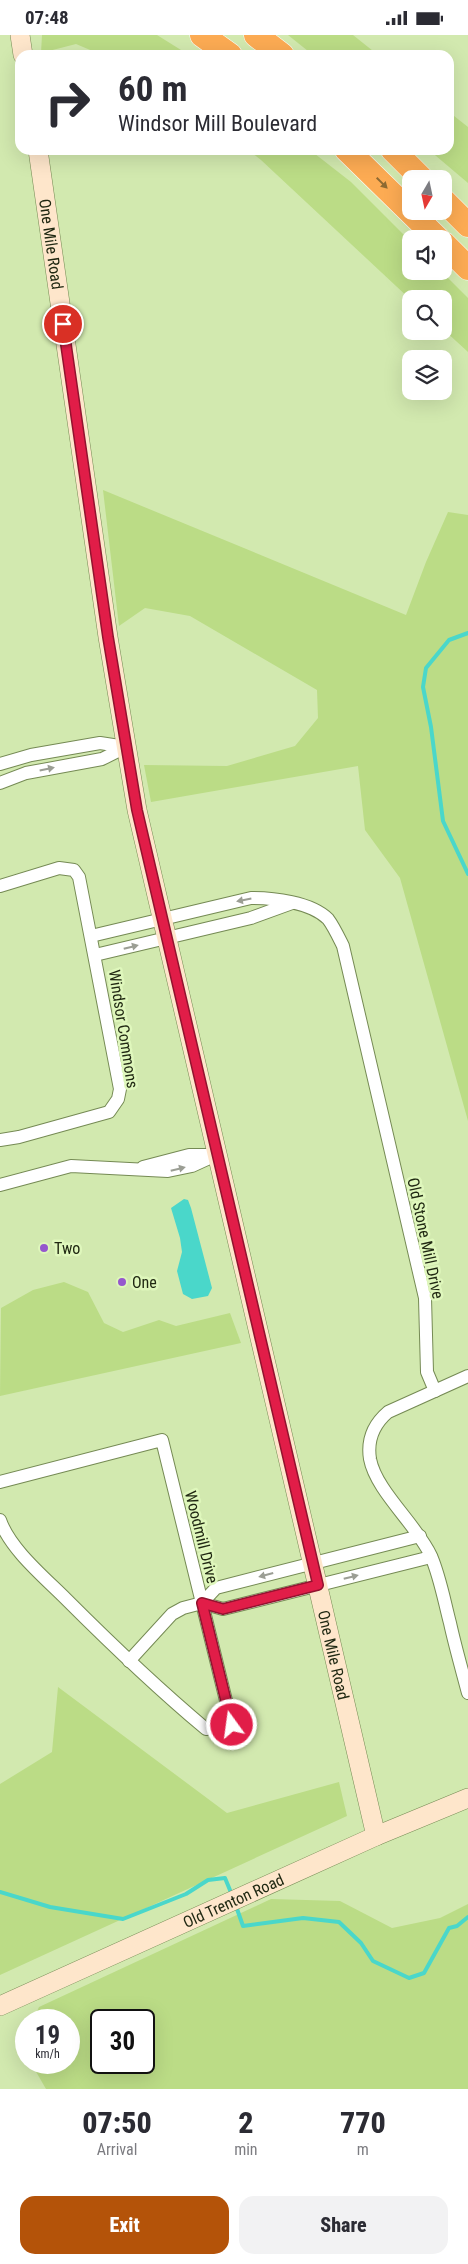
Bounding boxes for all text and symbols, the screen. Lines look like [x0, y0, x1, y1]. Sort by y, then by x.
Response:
text: 07:48 [25, 6, 69, 29]
text: 60 m [118, 69, 187, 110]
icon: right [35, 70, 100, 135]
text: Windsor Mill Boulevard [118, 111, 317, 136]
north arrow [402, 170, 452, 220]
map controls [402, 170, 452, 400]
one-way arrow [376, 177, 388, 189]
street label: One Mile Road [35, 198, 67, 291]
button: sound [402, 230, 452, 280]
button: search [402, 290, 452, 340]
pin [42, 303, 84, 345]
icon: arrive [49, 310, 77, 338]
button: layers [402, 350, 452, 400]
one-way arrow [39, 765, 54, 773]
one-way arrow [235, 896, 251, 904]
one-way arrow [123, 943, 138, 951]
street label: Windsor Commons [105, 968, 142, 1090]
one-way arrow [171, 1165, 186, 1173]
street label: Old Stone Mill Drive [403, 1176, 448, 1300]
place label: Two [54, 1239, 80, 1258]
marker: Two [38, 1242, 50, 1254]
place label: One [132, 1273, 157, 1292]
marker: One [116, 1276, 128, 1288]
street label: Woodmill Drive [181, 1489, 222, 1585]
one-way arrow [258, 1571, 273, 1579]
one-way arrow [343, 1573, 358, 1581]
street label: One Mile Road [314, 1608, 353, 1702]
position arrow [205, 1698, 257, 1750]
street label: Old Trenton Road [180, 1870, 287, 1932]
speed limit sign: 30 [90, 2009, 155, 2074]
text: 19 [35, 2021, 60, 2050]
text: km/h [35, 2047, 60, 2061]
text: 07:50 [82, 2105, 152, 2140]
text: 2 [238, 2105, 253, 2140]
text: 770 [340, 2105, 386, 2140]
text: Arrival [97, 2140, 137, 2159]
text: min [234, 2140, 258, 2159]
text: m [357, 2140, 369, 2159]
button: Exit [20, 2196, 229, 2254]
button: Share [239, 2196, 448, 2254]

